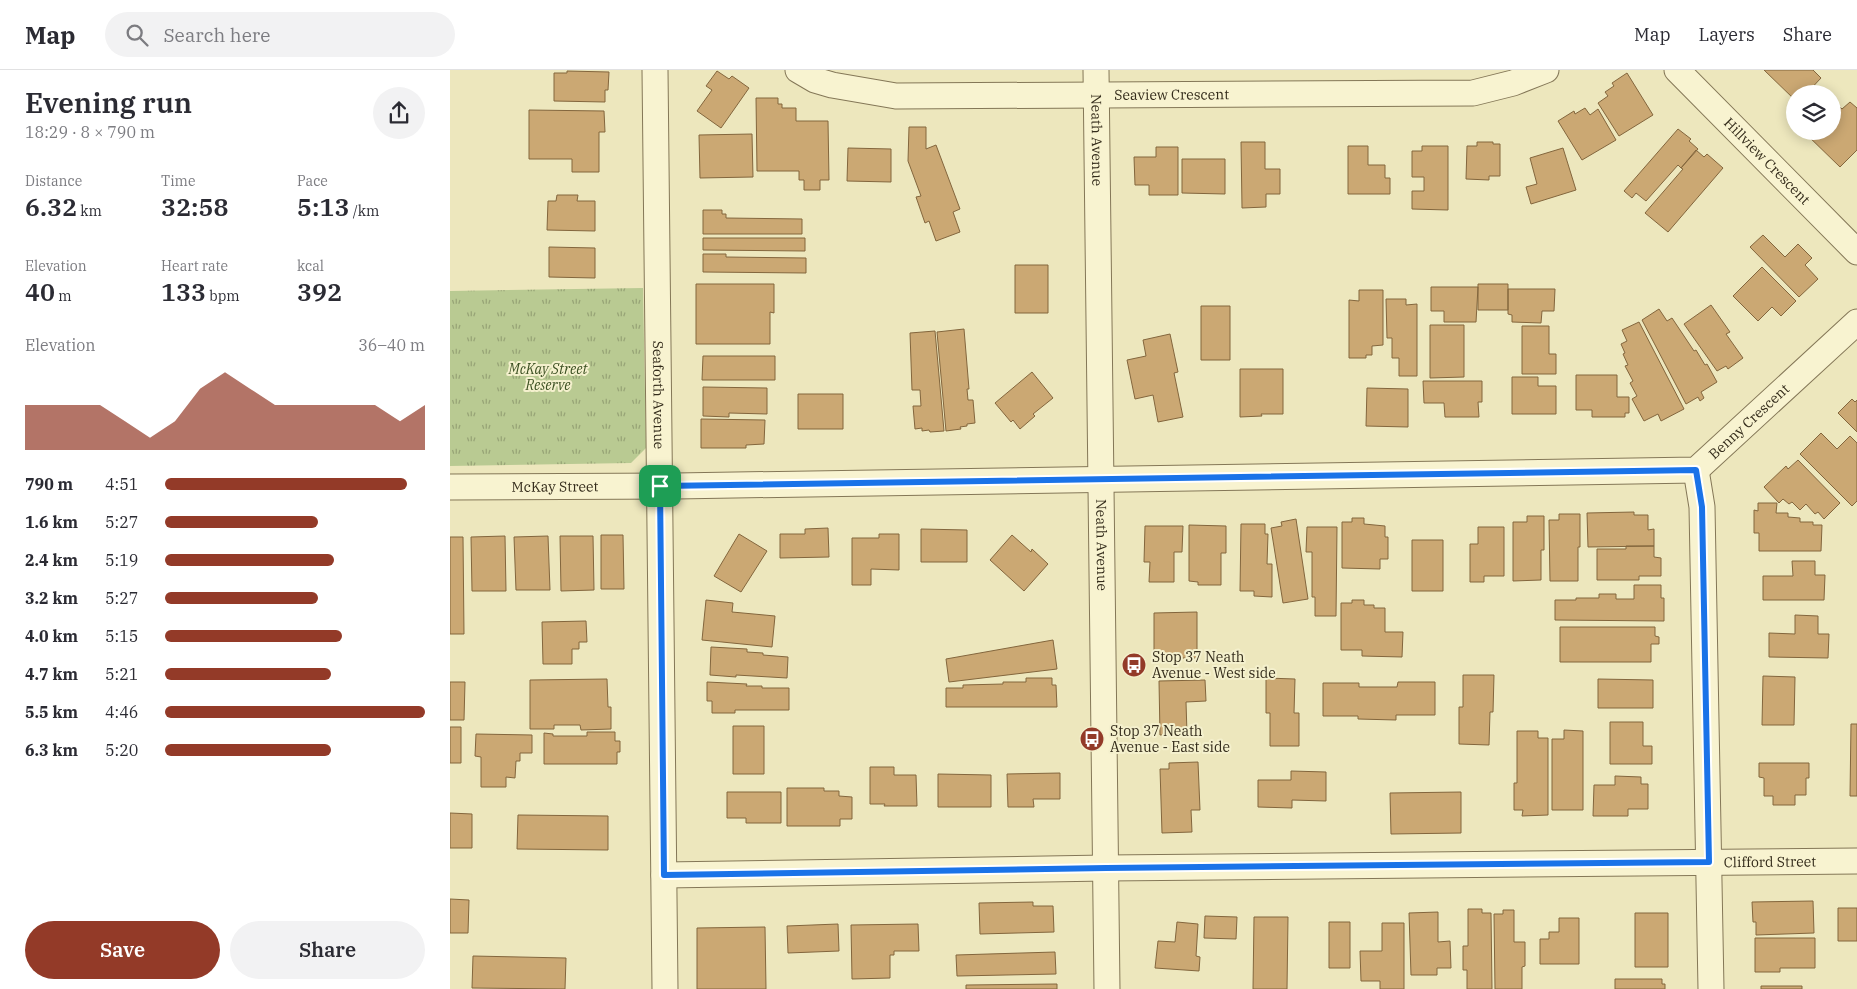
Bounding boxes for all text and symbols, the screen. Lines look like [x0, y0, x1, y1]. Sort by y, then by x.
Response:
search box [105, 12, 455, 57]
text: Map [25, 19, 75, 51]
icon: search [123, 21, 151, 49]
text: Search here [163, 23, 270, 47]
text: Map [1634, 23, 1671, 46]
text: Layers [1699, 23, 1755, 46]
text: Share [1783, 23, 1832, 46]
text: Evening run [25, 84, 192, 121]
street label: Seaview Crescent [1114, 85, 1229, 104]
map controls [1786, 85, 1841, 140]
button: layers [1786, 85, 1841, 140]
button: share [373, 87, 425, 139]
street label: Neath Avenue [1087, 94, 1106, 186]
street label: Hillview Crescent [1720, 114, 1814, 208]
text: 18:29 · 8 × 790 m [25, 122, 155, 142]
text: Distance [25, 172, 82, 190]
text: Time [161, 172, 195, 190]
text: Pace [297, 172, 328, 190]
text: 6.32 [25, 190, 77, 223]
text: 32:58 [161, 190, 228, 223]
text: 5:13 [297, 190, 349, 223]
text: km [77, 202, 102, 220]
text: /km [349, 202, 379, 220]
text: Elevation [25, 257, 87, 275]
text: Heart rate [161, 257, 228, 275]
text: kcal [297, 257, 324, 275]
text: 40 [25, 275, 55, 308]
text: 133 [161, 275, 206, 308]
text: 392 [297, 275, 342, 308]
text: m [55, 287, 72, 305]
text: bpm [206, 287, 240, 305]
text: Elevation [25, 335, 95, 355]
text: 36–40 m [358, 335, 425, 355]
street label: Seaforth Avenue [649, 341, 668, 449]
park label: McKay Street Reserve [508, 360, 588, 394]
street label: Benny Crescent [1705, 380, 1793, 463]
pin [639, 465, 681, 507]
icon: arrive [646, 472, 674, 500]
text: 790 m [25, 474, 73, 494]
text: 4:51 [105, 474, 138, 494]
street label: McKay Street [512, 477, 598, 496]
street label: Neath Avenue [1092, 499, 1111, 591]
text: 1.6 km [25, 512, 78, 532]
text: 5:27 [105, 512, 138, 532]
text: 2.4 km [25, 550, 78, 570]
text: 5:19 [105, 550, 138, 570]
text: 3.2 km [25, 588, 78, 608]
text: 5:27 [105, 588, 138, 608]
text: 4.0 km [25, 626, 78, 646]
text: 5:15 [105, 626, 138, 646]
place label: Stop 37 Neath Avenue - West side [1152, 648, 1276, 682]
bus stop icon: Stop 37 Neath Avenue - West side [1121, 652, 1147, 678]
text: 4.7 km [25, 664, 78, 684]
text: 5:21 [105, 664, 138, 684]
text: 5.5 km [25, 702, 78, 722]
text: 4:46 [105, 702, 138, 722]
place label: Stop 37 Neath Avenue - East side [1110, 722, 1230, 756]
bus stop icon: Stop 37 Neath Avenue - East side [1079, 726, 1105, 752]
text: 6.3 km [25, 740, 78, 760]
text: 5:20 [105, 740, 138, 760]
street label: Clifford Street [1724, 852, 1816, 871]
button: Save [25, 921, 220, 979]
button: Share [230, 921, 425, 979]

